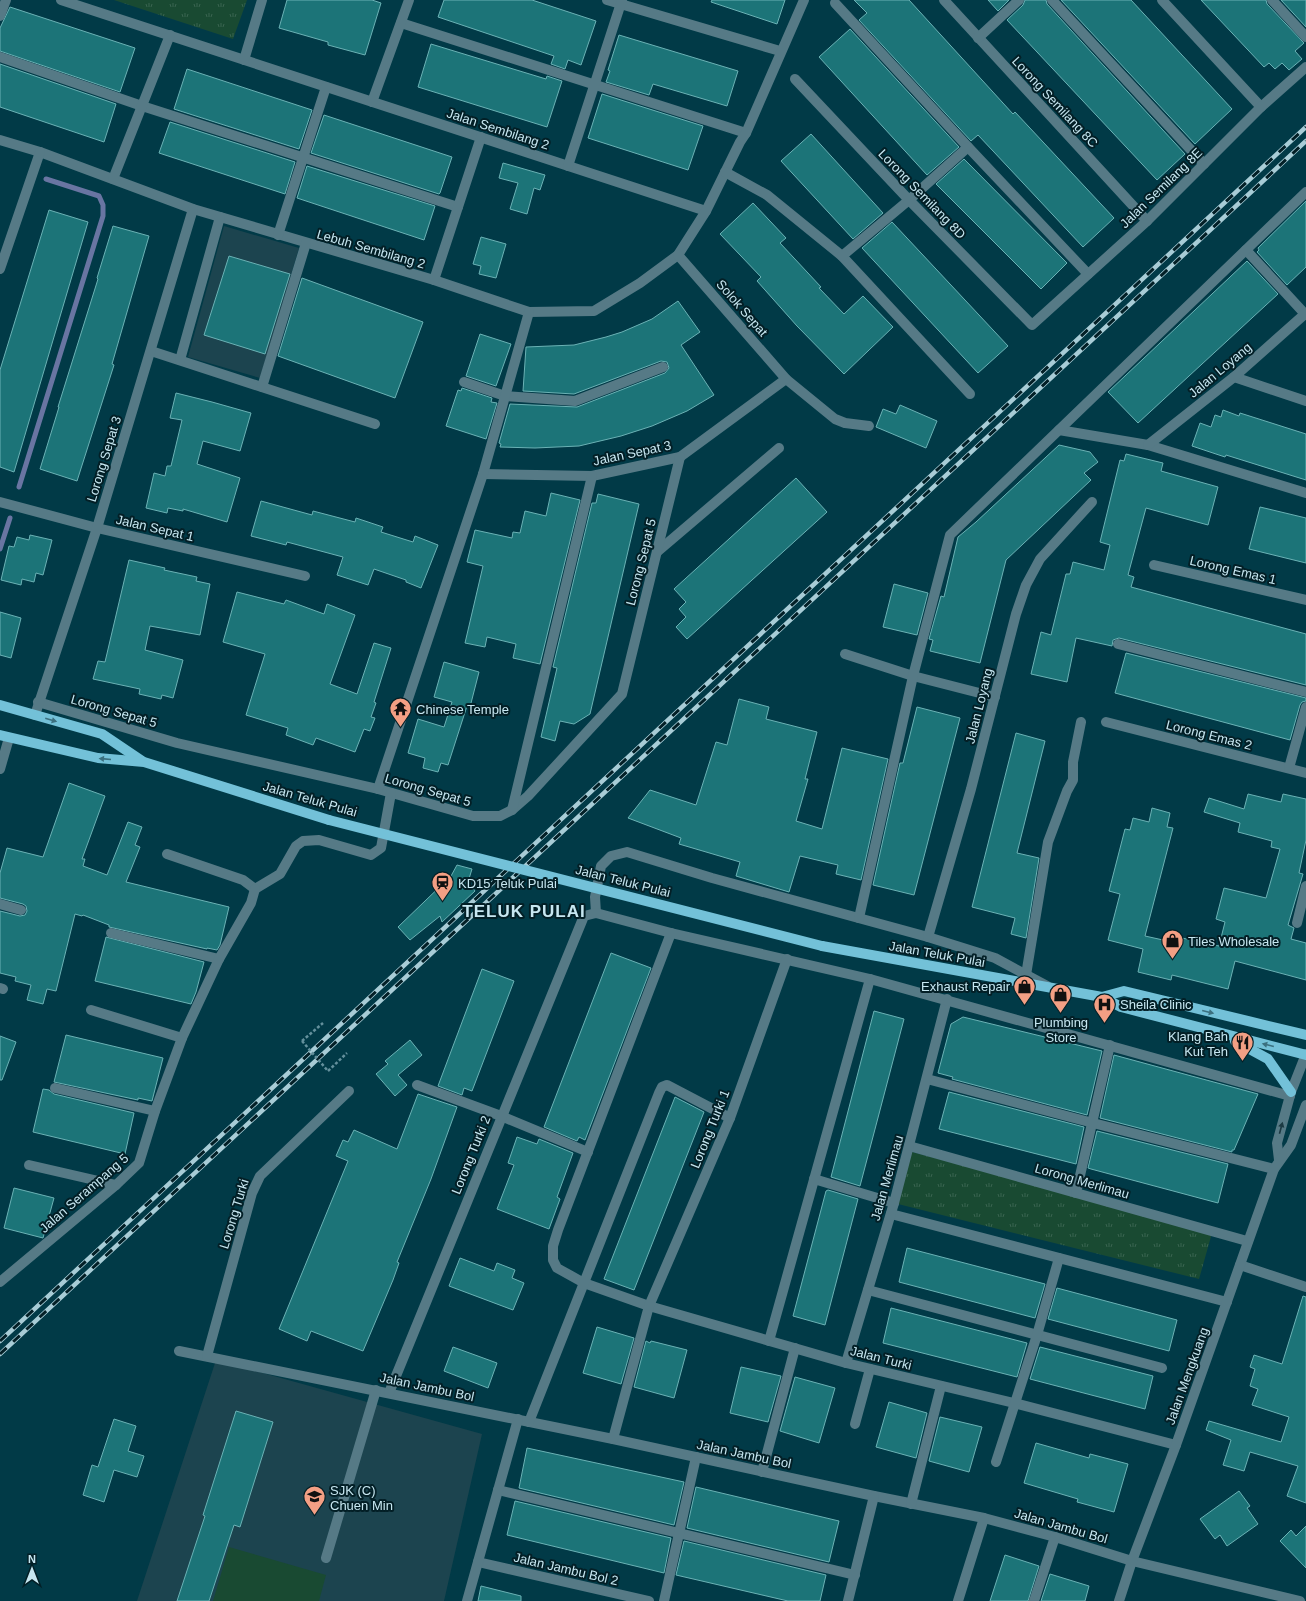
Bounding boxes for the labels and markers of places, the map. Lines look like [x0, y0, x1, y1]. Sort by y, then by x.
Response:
temple icon: Chinese Temple [387, 696, 413, 729]
place label: Chinese Temple [416, 702, 509, 717]
station icon: KD15 Teluk Pulai [429, 870, 455, 903]
place label: KD15 Teluk Pulai [458, 876, 557, 891]
shop icon: Tiles Wholesale [1160, 928, 1186, 961]
place label: Tiles Wholesale [1188, 934, 1279, 949]
shop icon: Exhaust Repair [1012, 973, 1038, 1006]
place label: Exhaust Repair [921, 979, 1011, 994]
shop icon: Plumbing Store [1048, 981, 1074, 1014]
hospital icon: Sheila Clinic [1091, 991, 1117, 1024]
place label: Sheila Clinic [1120, 997, 1192, 1012]
place label: Plumbing Store [1034, 1015, 1088, 1045]
place label: Klang Bah Kut Teh [1168, 1029, 1228, 1059]
restaurant icon: Klang Bah Kut Teh [1230, 1030, 1256, 1063]
place label: SJK (C) Chuen Min [330, 1483, 393, 1513]
school or university icon: SJK (C) Chuen Min [301, 1484, 327, 1517]

